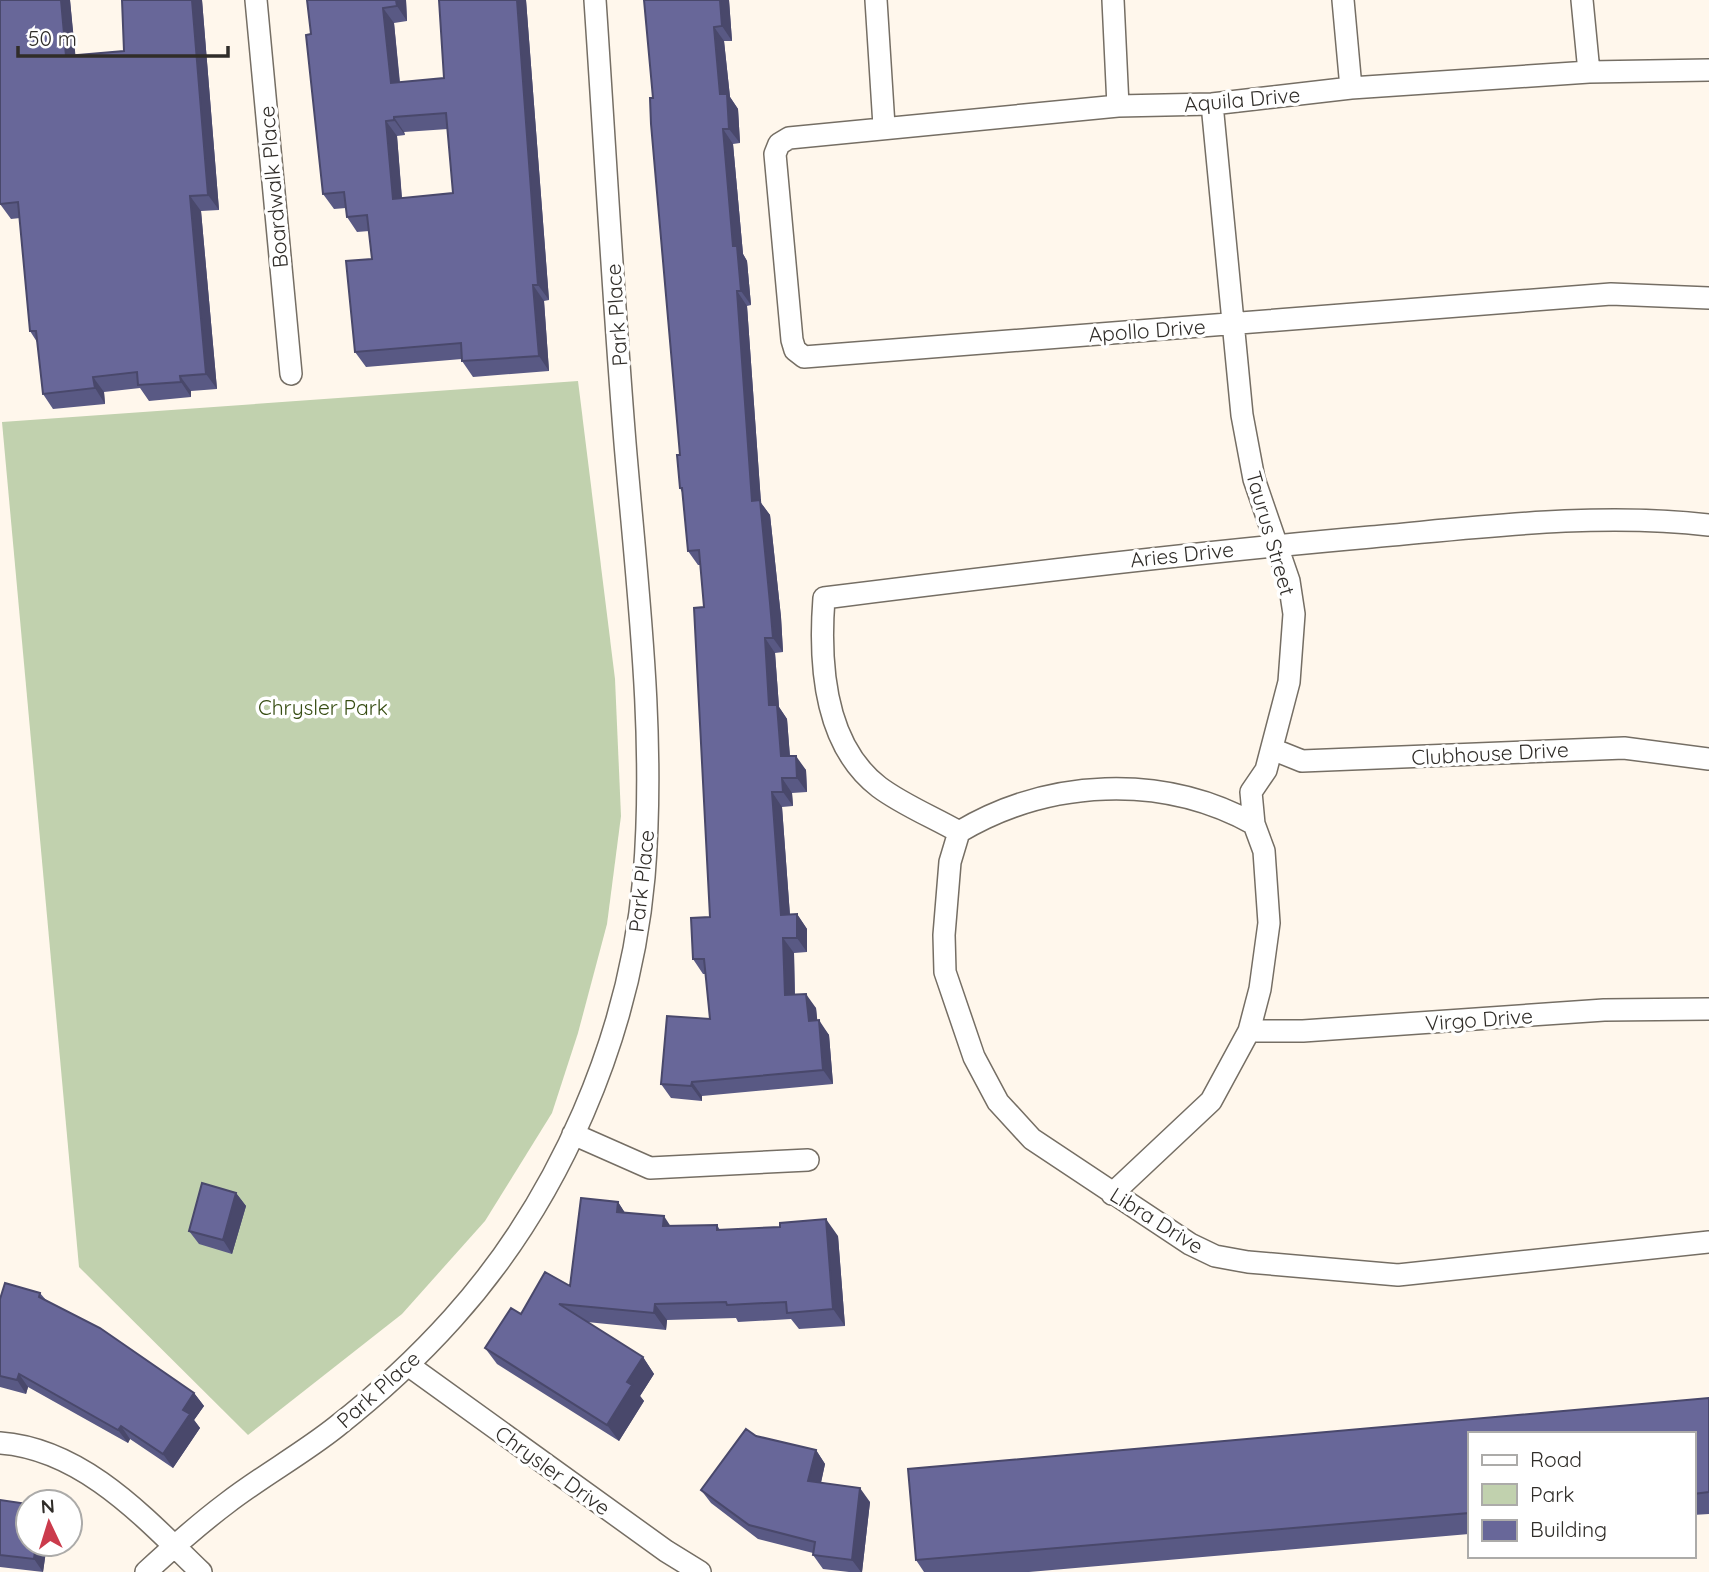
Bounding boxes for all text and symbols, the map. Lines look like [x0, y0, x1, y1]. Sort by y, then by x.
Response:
scale bar [18, 14, 228, 58]
text: 50 m [28, 25, 77, 51]
street label: Aquila Drive [1183, 81, 1301, 117]
street label: Boardwalk Place [253, 105, 293, 269]
street label: Park Place [599, 263, 633, 367]
street label: Apollo Drive [1088, 313, 1206, 347]
street label: Taurus Street [1241, 468, 1301, 598]
street label: Aries Drive [1129, 536, 1235, 572]
park label: Chrysler Park [258, 694, 388, 720]
street label: Clubhouse Drive [1411, 736, 1569, 770]
street label: Park Place [623, 828, 659, 934]
street label: Virgo Drive [1424, 1002, 1534, 1036]
street label: Libra Drive [1105, 1181, 1209, 1259]
street label: Park Place [331, 1345, 425, 1433]
street label: Chrysler Drive [490, 1419, 616, 1521]
legend [1468, 1432, 1695, 1558]
text: Road [1530, 1446, 1582, 1472]
text: Park [1530, 1481, 1574, 1507]
north arrow [14, 1488, 84, 1558]
text: N [40, 1494, 56, 1518]
text: Building [1530, 1516, 1607, 1542]

